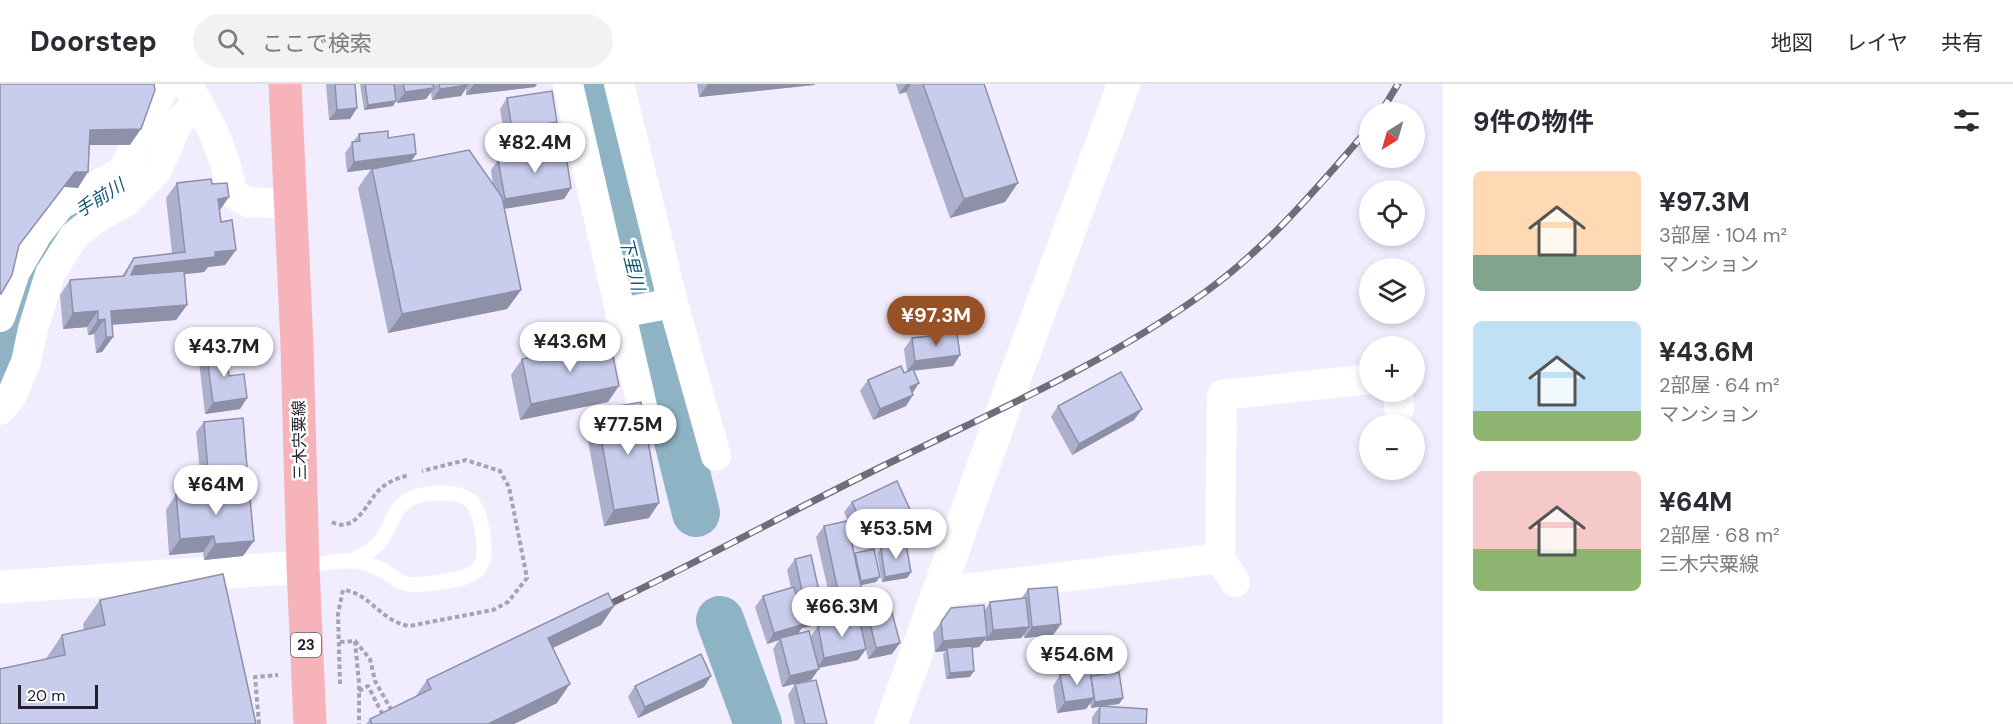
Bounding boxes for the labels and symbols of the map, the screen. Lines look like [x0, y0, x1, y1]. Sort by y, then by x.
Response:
north arrow [1359, 102, 1425, 168]
pin: ¥82.4M [486, 123, 584, 174]
water label: 手前川 [71, 172, 131, 222]
water label: 下里川 [614, 235, 651, 295]
pin: ¥97.3M [887, 296, 985, 347]
pin: ¥43.6M [521, 322, 619, 373]
pin: ¥43.7M [175, 327, 273, 378]
street label: 三木宍粟線 [288, 400, 311, 480]
pin: ¥77.5M [579, 405, 677, 456]
pin: ¥64M [180, 465, 252, 516]
pin: ¥53.5M [847, 509, 945, 560]
pin: ¥66.3M [793, 587, 891, 638]
road number: 23 [291, 633, 321, 657]
pin: ¥54.6M [1028, 635, 1126, 686]
scale bar [18, 682, 98, 710]

